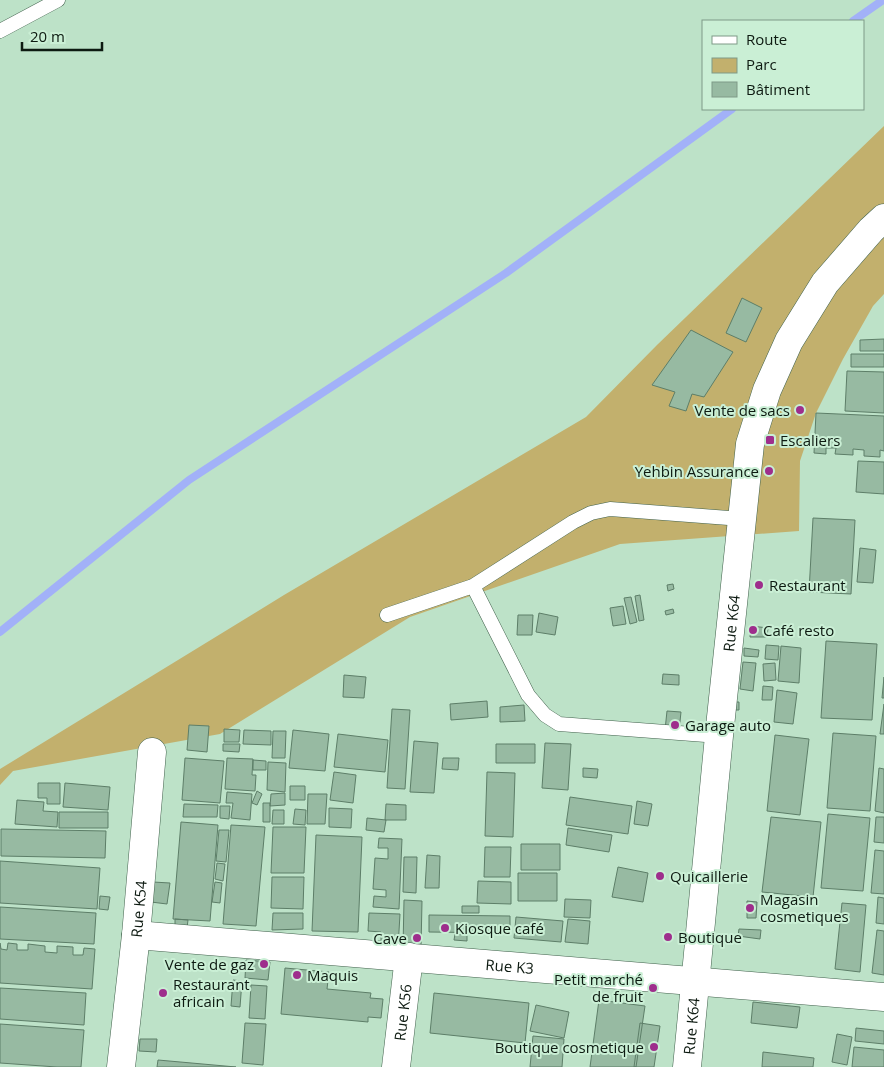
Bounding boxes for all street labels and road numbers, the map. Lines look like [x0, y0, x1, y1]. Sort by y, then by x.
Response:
street label: Rue K64 [718, 593, 744, 653]
street label: Rue K54 [126, 879, 151, 938]
street label: Rue K3 [485, 954, 535, 978]
street label: Rue K56 [389, 983, 416, 1042]
street label: Rue K64 [678, 996, 704, 1056]

